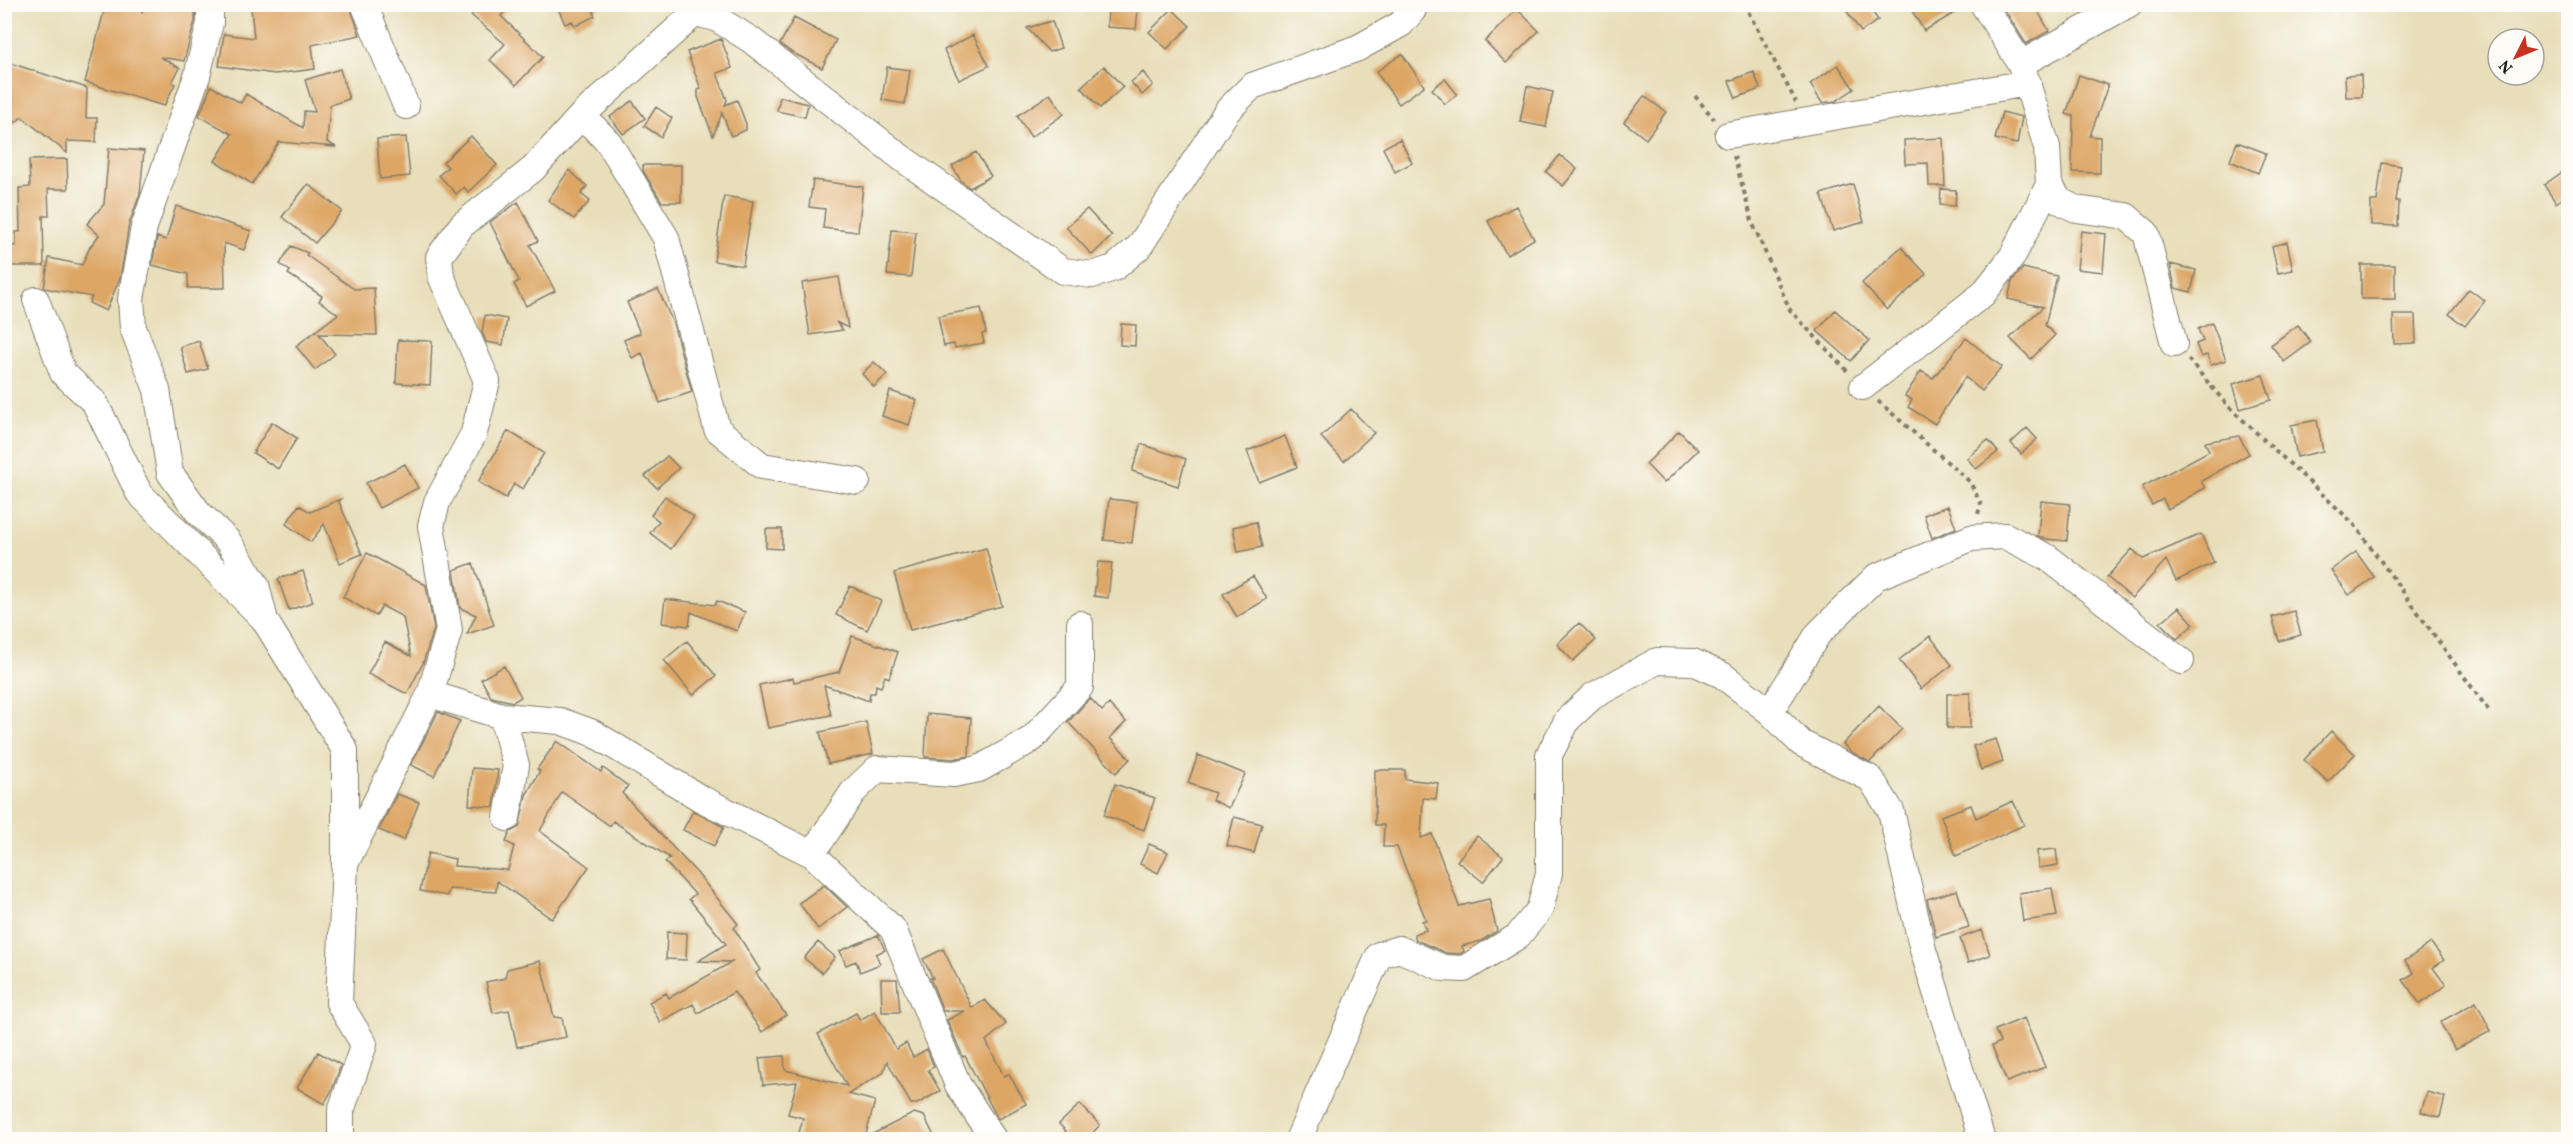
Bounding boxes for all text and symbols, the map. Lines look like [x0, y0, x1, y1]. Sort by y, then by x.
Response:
north arrow [2486, 27, 2546, 87]
text: N [2494, 54, 2519, 78]

